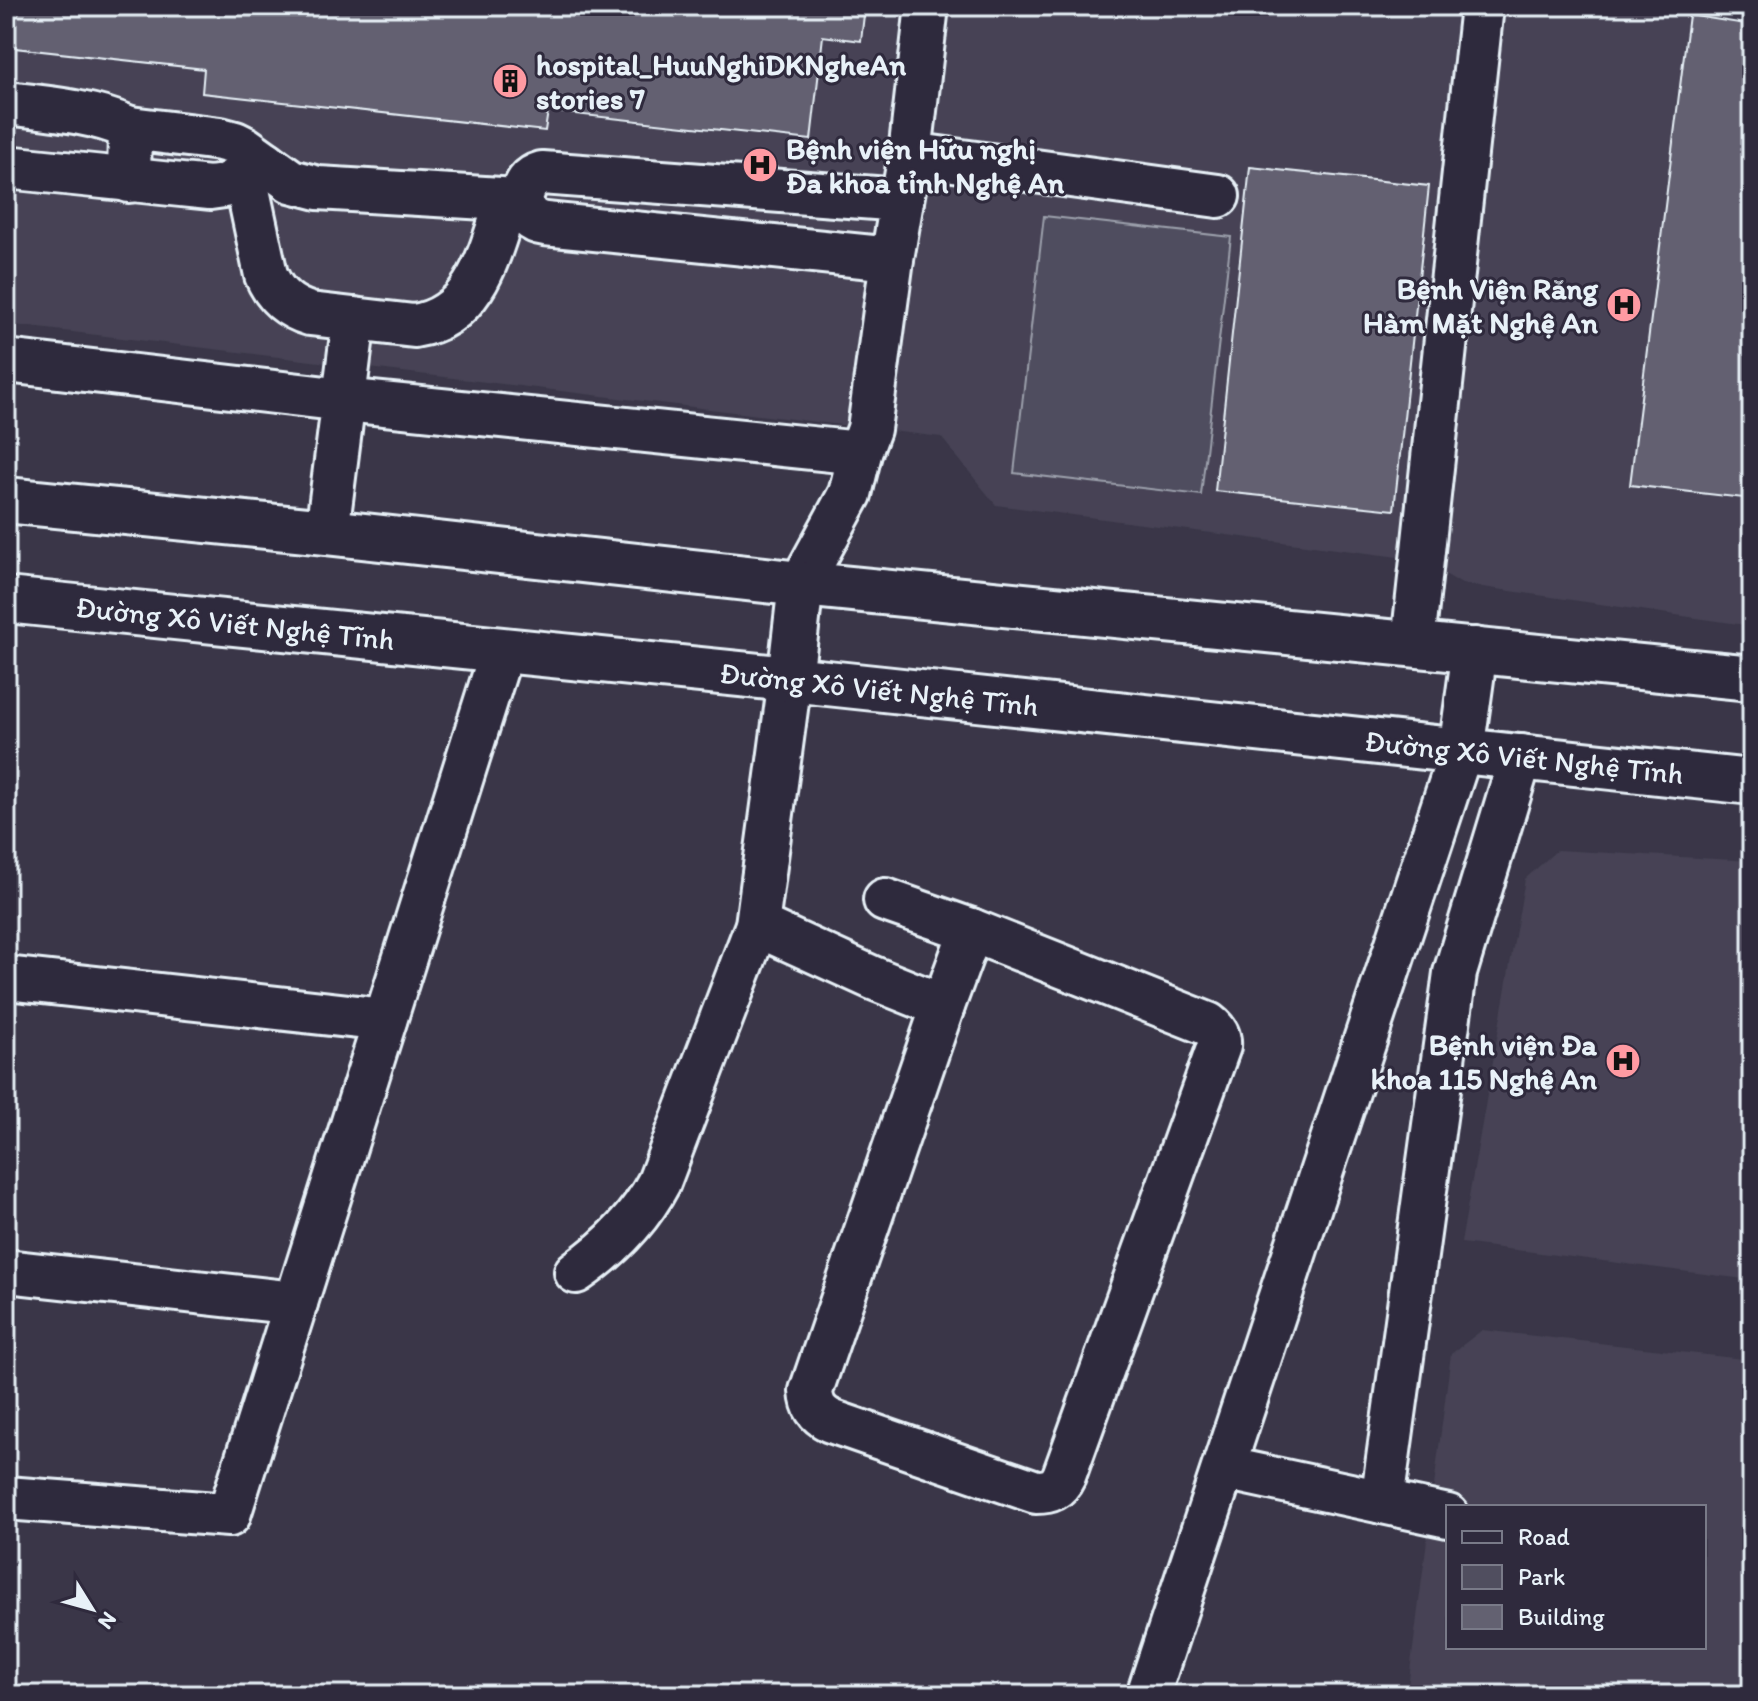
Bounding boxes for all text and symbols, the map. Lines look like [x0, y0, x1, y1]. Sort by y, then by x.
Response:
place label: hospital_HuuNghiDKNgheAn stories 7 [536, 46, 906, 117]
building icon: hospital_HuuNghiDKNgheAn stories 7 [491, 62, 529, 100]
place label: Bệnh viện Hữu nghị Đa khoa tỉnh Nghệ An [786, 130, 1064, 201]
hospital icon: Bệnh viện Hữu nghị Đa khoa tỉnh Nghệ An [741, 146, 779, 184]
place label: Bệnh Viện Răng Hàm Mặt Nghệ An [1363, 270, 1599, 341]
hospital icon: Bệnh Viện Răng Hàm Mặt Nghệ An [1605, 286, 1643, 324]
street label: Đường Xô Viết Nghệ Tĩnh [74, 588, 396, 658]
street label: Đường Xô Viết Nghệ Tĩnh [718, 654, 1040, 724]
street label: Đường Xô Viết Nghệ Tĩnh [1363, 722, 1685, 792]
place label: Bệnh viện Đa khoa 115 Nghệ An [1371, 1026, 1597, 1097]
hospital icon: Bệnh viện Đa khoa 115 Nghệ An [1604, 1042, 1642, 1080]
legend [1446, 1505, 1706, 1649]
text: Road [1518, 1522, 1570, 1551]
text: Park [1518, 1562, 1565, 1591]
north arrow [52, 1569, 132, 1649]
text: Building [1518, 1602, 1605, 1631]
text: N [92, 1607, 123, 1635]

